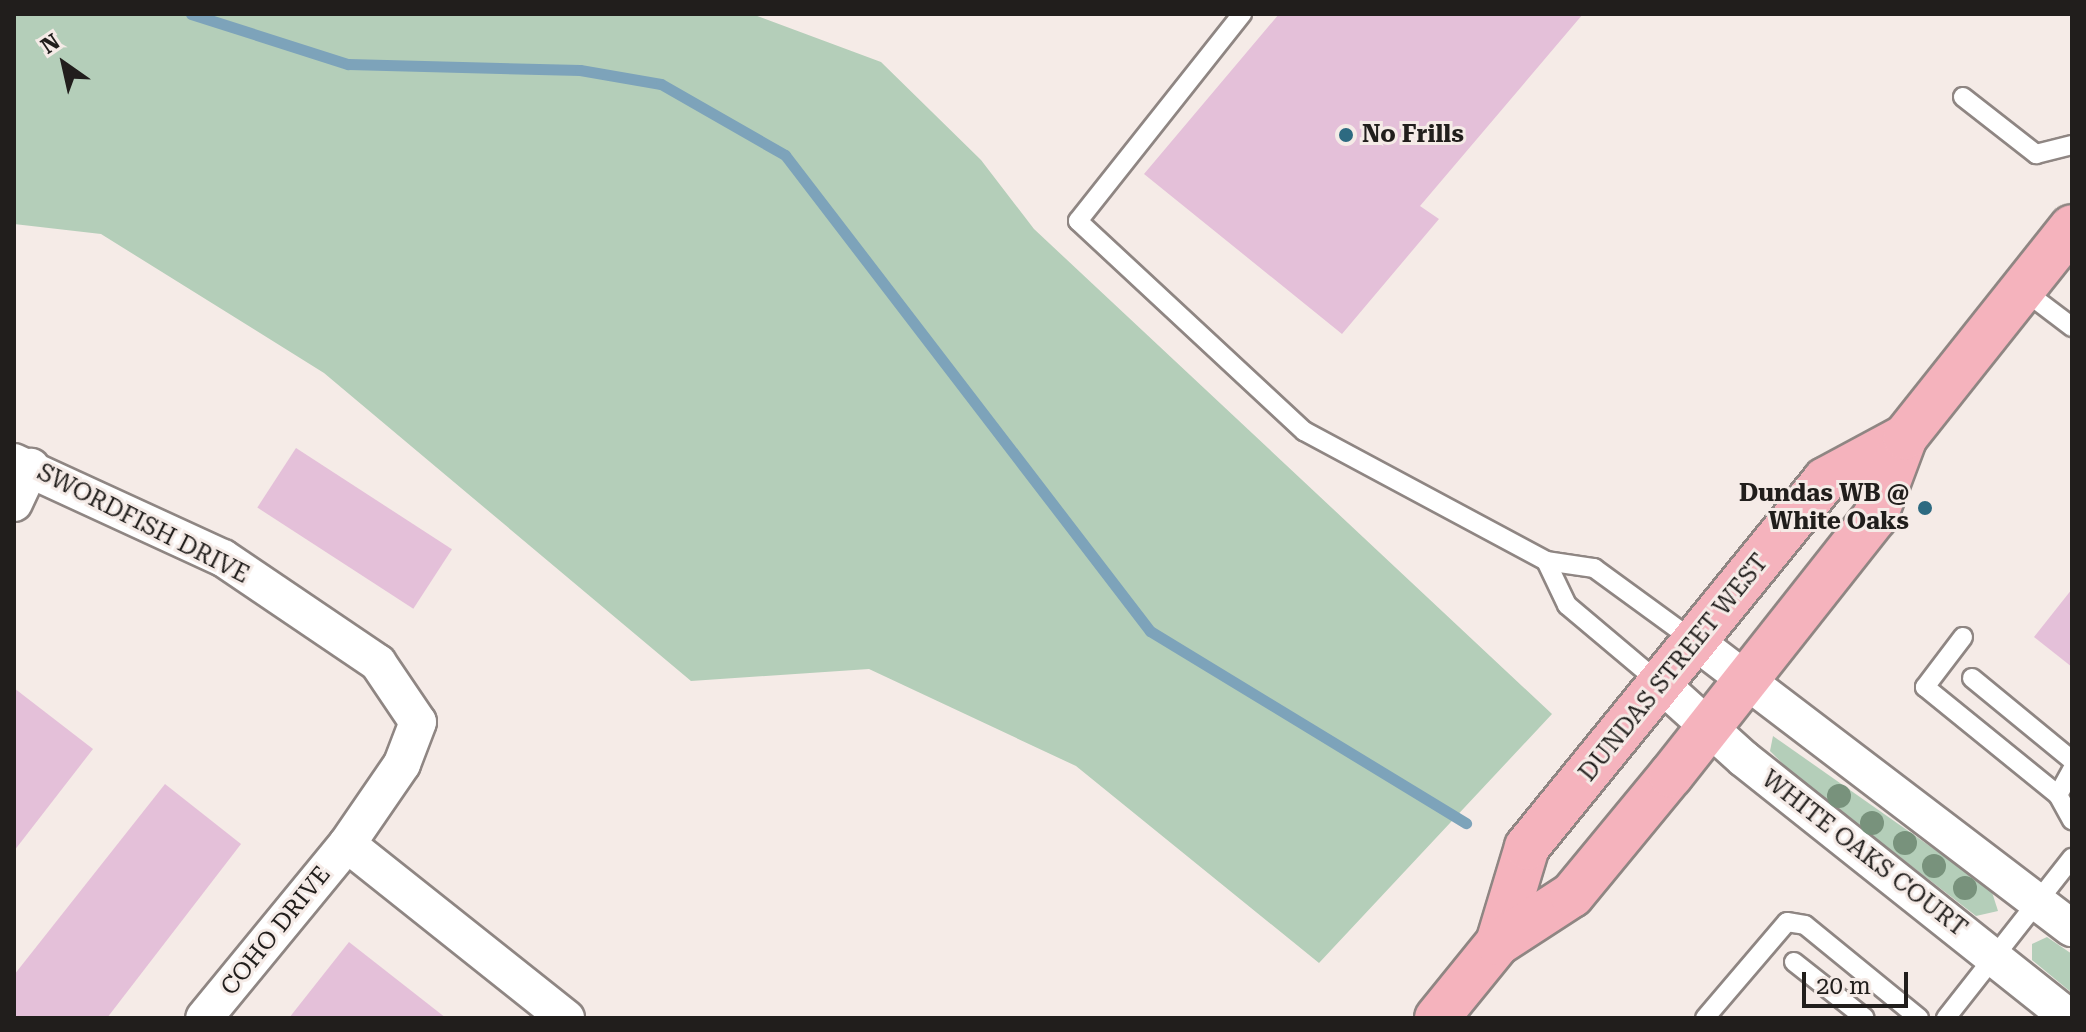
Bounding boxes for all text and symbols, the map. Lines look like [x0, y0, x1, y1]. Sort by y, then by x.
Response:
north arrow [24, 24, 104, 104]
text: N [36, 29, 64, 59]
place label: No Frills [1362, 121, 1464, 149]
marker: No Frills [1337, 126, 1355, 144]
street label: SWORDFISH DRIVE [32, 458, 254, 590]
place label: Dundas WB @ White Oaks [1739, 480, 1909, 536]
marker: Dundas WB @ White Oaks [1916, 499, 1934, 517]
street label: DUNDAS STREET WEST [1574, 549, 1774, 787]
street label: WHITE OAKS COURT [1756, 765, 1972, 943]
street label: COHO DRIVE [215, 861, 337, 1001]
scale bar [1806, 956, 1912, 1006]
text: 20 m [1816, 972, 1871, 1000]

